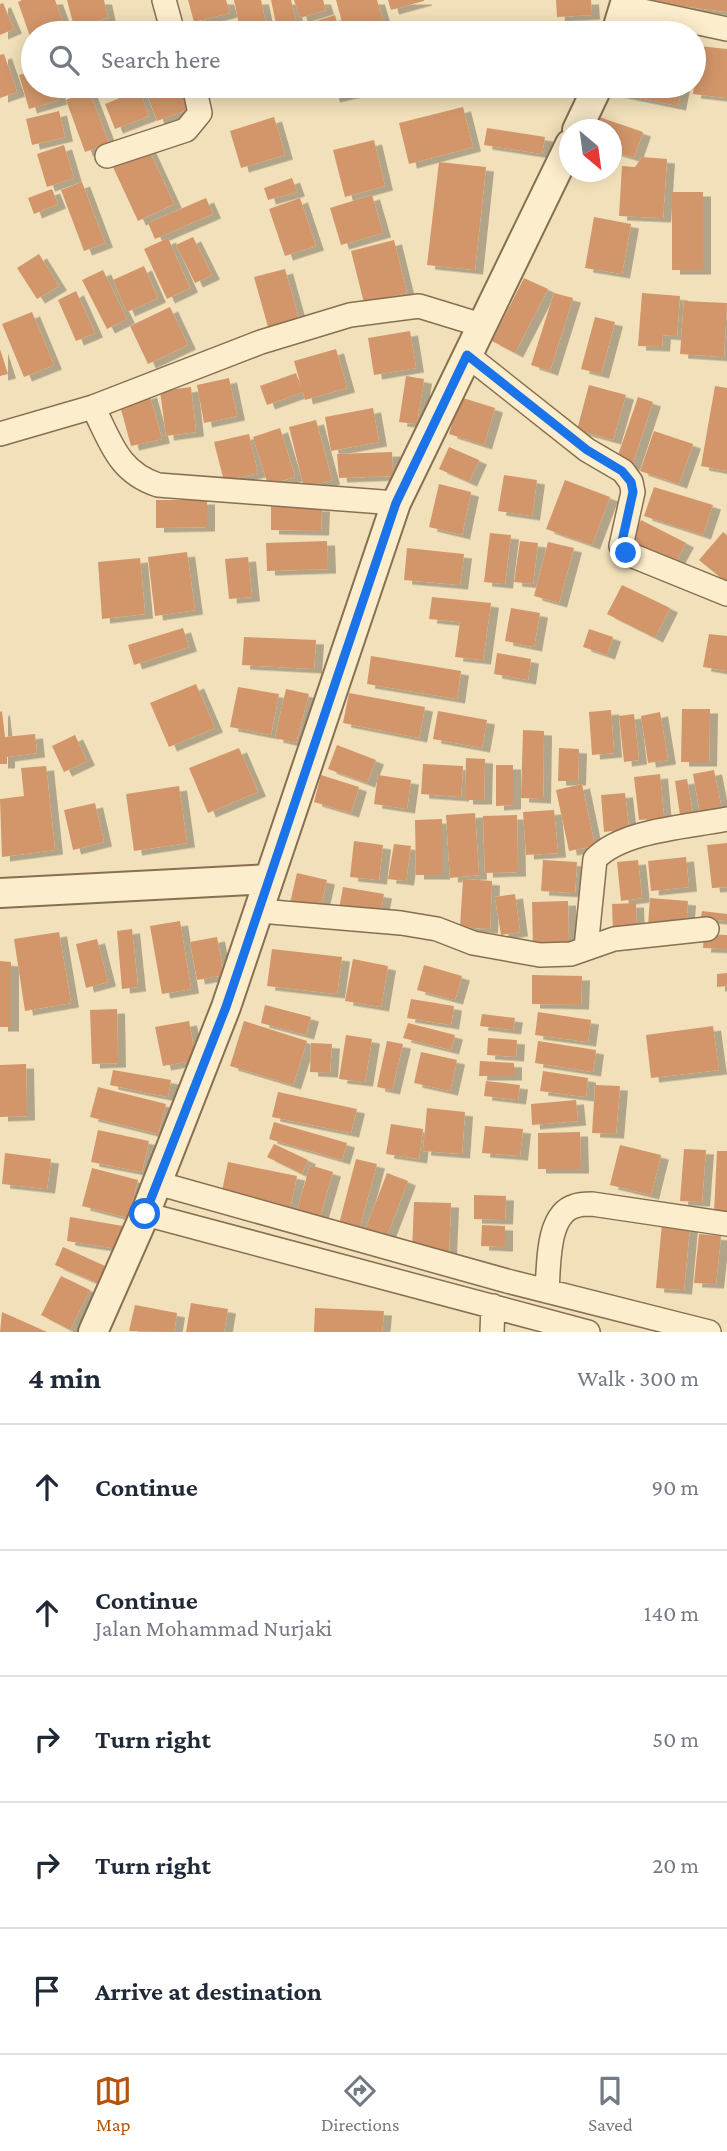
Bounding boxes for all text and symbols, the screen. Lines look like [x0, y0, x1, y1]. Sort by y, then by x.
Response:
search box [21, 21, 706, 98]
icon: search [45, 41, 83, 79]
text: Search here [101, 45, 220, 74]
north arrow [559, 119, 622, 182]
route end [610, 537, 641, 568]
route start [129, 1198, 160, 1229]
text: 4 min [28, 1361, 101, 1394]
text: Walk · 300 m [577, 1365, 699, 1391]
icon: ahead [28, 1468, 66, 1506]
text: Continue [95, 1473, 198, 1502]
text: 90 m [652, 1474, 699, 1500]
text: Continue [95, 1586, 198, 1615]
icon: ahead [28, 1594, 66, 1632]
text: 140 m [644, 1600, 699, 1626]
text: Jalan Mohammad Nurjaki [95, 1615, 332, 1641]
icon: right [28, 1720, 66, 1758]
text: Turn right [95, 1725, 211, 1754]
text: 50 m [652, 1726, 699, 1752]
icon: right [28, 1846, 66, 1884]
text: Turn right [95, 1851, 211, 1880]
text: 20 m [652, 1852, 699, 1878]
icon: arrive [28, 1972, 66, 2010]
text: Arrive at destination [95, 1977, 322, 2006]
tab: Map [94, 2072, 132, 2135]
tab: Directions [321, 2072, 400, 2135]
tab: Saved [588, 2072, 633, 2135]

